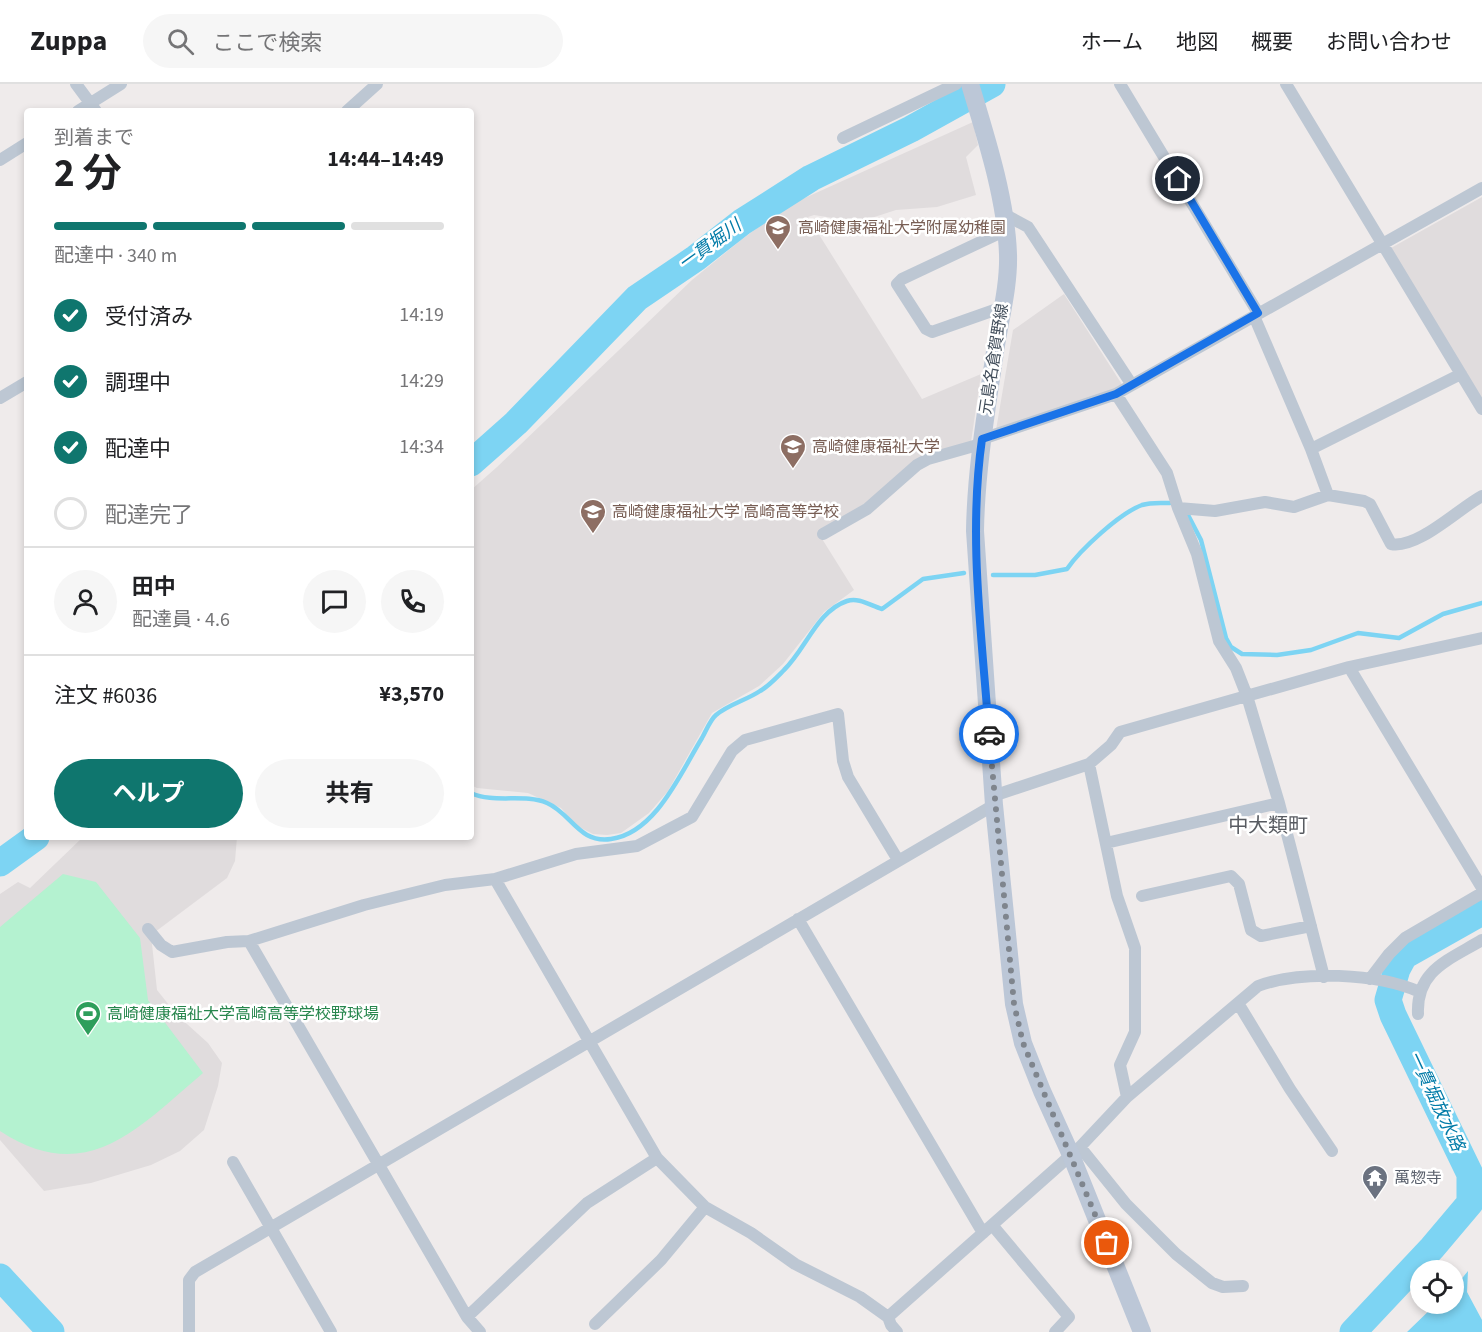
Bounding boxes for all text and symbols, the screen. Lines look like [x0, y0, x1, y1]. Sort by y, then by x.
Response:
search box [143, 14, 563, 68]
text: Zuppa [30, 21, 107, 61]
icon: search [164, 25, 197, 58]
text: ここで検索 [212, 27, 322, 59]
text: ホーム [1081, 27, 1143, 57]
text: 地図 [1176, 27, 1218, 57]
text: 概要 [1251, 27, 1293, 57]
text: お問い合わせ [1326, 27, 1452, 57]
text: 到着まで [54, 124, 134, 152]
text: 14:44–14:49 [327, 143, 444, 175]
text: 2 分 [54, 146, 121, 202]
pin [1152, 153, 1203, 204]
icon: home [1161, 162, 1194, 195]
water label: 一貫堀川 [674, 213, 748, 276]
school or university icon: 高崎健康福祉大学附属幼稚園 [763, 213, 793, 251]
place label: 高崎健康福祉大学附属幼稚園 [798, 217, 1006, 239]
text: 配達中 · 340 m [54, 242, 177, 270]
icon: check [54, 299, 87, 332]
text: 受付済み [105, 301, 193, 333]
text: 14:19 [399, 301, 444, 329]
street label: 元島名倉賀野線 [974, 302, 1014, 416]
icon: check [54, 365, 87, 398]
text: 調理中 [105, 367, 171, 399]
text: 14:29 [399, 367, 444, 395]
icon: check [54, 431, 87, 464]
school or university icon: 高崎健康福祉大学 [778, 432, 808, 470]
text: 配達中 [105, 433, 171, 465]
text: 14:34 [399, 433, 444, 461]
place label: 高崎健康福祉大学 [812, 436, 940, 458]
school or university icon: 高崎健康福祉大学 高崎高等学校 [578, 497, 608, 535]
text: 配達完了 [105, 499, 193, 531]
place label: 高崎健康福祉大学 高崎高等学校 [612, 501, 839, 523]
button: person [54, 570, 117, 633]
button: chat [303, 570, 366, 633]
button: phone [381, 570, 444, 633]
text: 田中 [132, 571, 176, 603]
text: 配達員 · 4.6 [132, 606, 230, 634]
text: ¥3,570 [379, 678, 444, 710]
text: 注文 #6036 [54, 680, 157, 712]
courier [959, 704, 1019, 764]
icon: car [973, 718, 1006, 751]
button: ヘルプ [54, 759, 243, 828]
button: 共有 [255, 759, 444, 828]
district label: 中大類町 [1228, 812, 1308, 840]
sports icon: 高崎健康福祉大学高崎高等学校野球場 [73, 999, 103, 1037]
place label: 高崎健康福祉大学高崎高等学校野球場 [107, 1003, 379, 1025]
water label: 一貫堀放水路 [1402, 1047, 1471, 1157]
temple icon: 萬惣寺 [1360, 1163, 1390, 1201]
place label: 萬惣寺 [1394, 1167, 1442, 1189]
pin [1081, 1217, 1132, 1268]
icon: bag [1090, 1226, 1123, 1259]
map controls [1410, 1260, 1464, 1314]
button: locate [1410, 1260, 1464, 1314]

